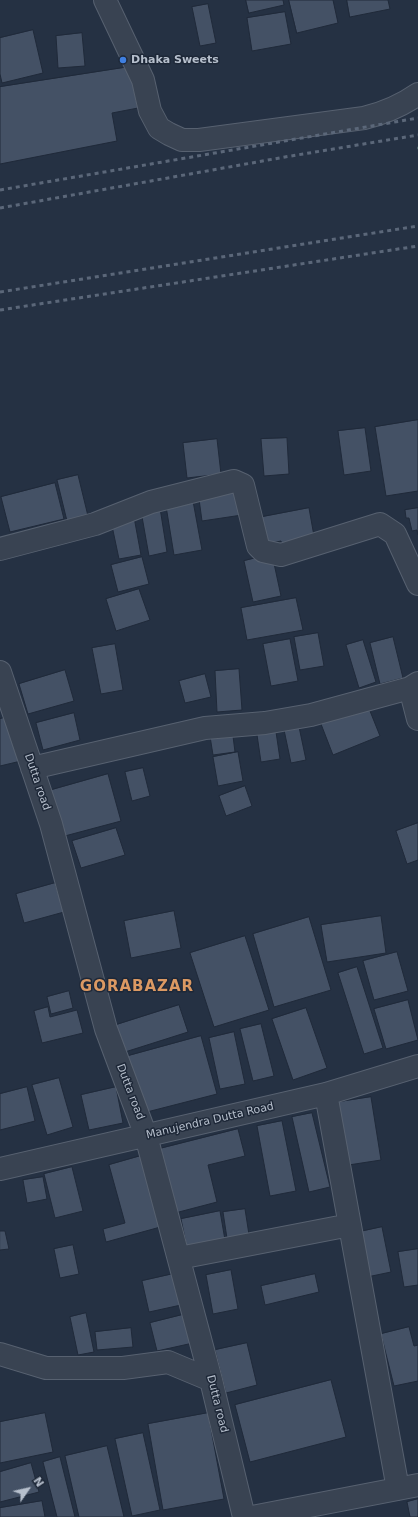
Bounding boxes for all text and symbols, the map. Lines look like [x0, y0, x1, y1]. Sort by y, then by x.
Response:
place label: Dhaka Sweets [131, 53, 219, 67]
marker: Dhaka Sweets [118, 55, 128, 65]
street label: Dutta road [21, 752, 53, 812]
district label: GORABAZAR [80, 978, 194, 996]
street label: Dutta road [113, 1062, 147, 1122]
street label: Manujendra Dutta Road [145, 1100, 275, 1142]
street label: Dutta road [203, 1374, 231, 1434]
north arrow [8, 1469, 48, 1509]
text: N [30, 1475, 46, 1489]

